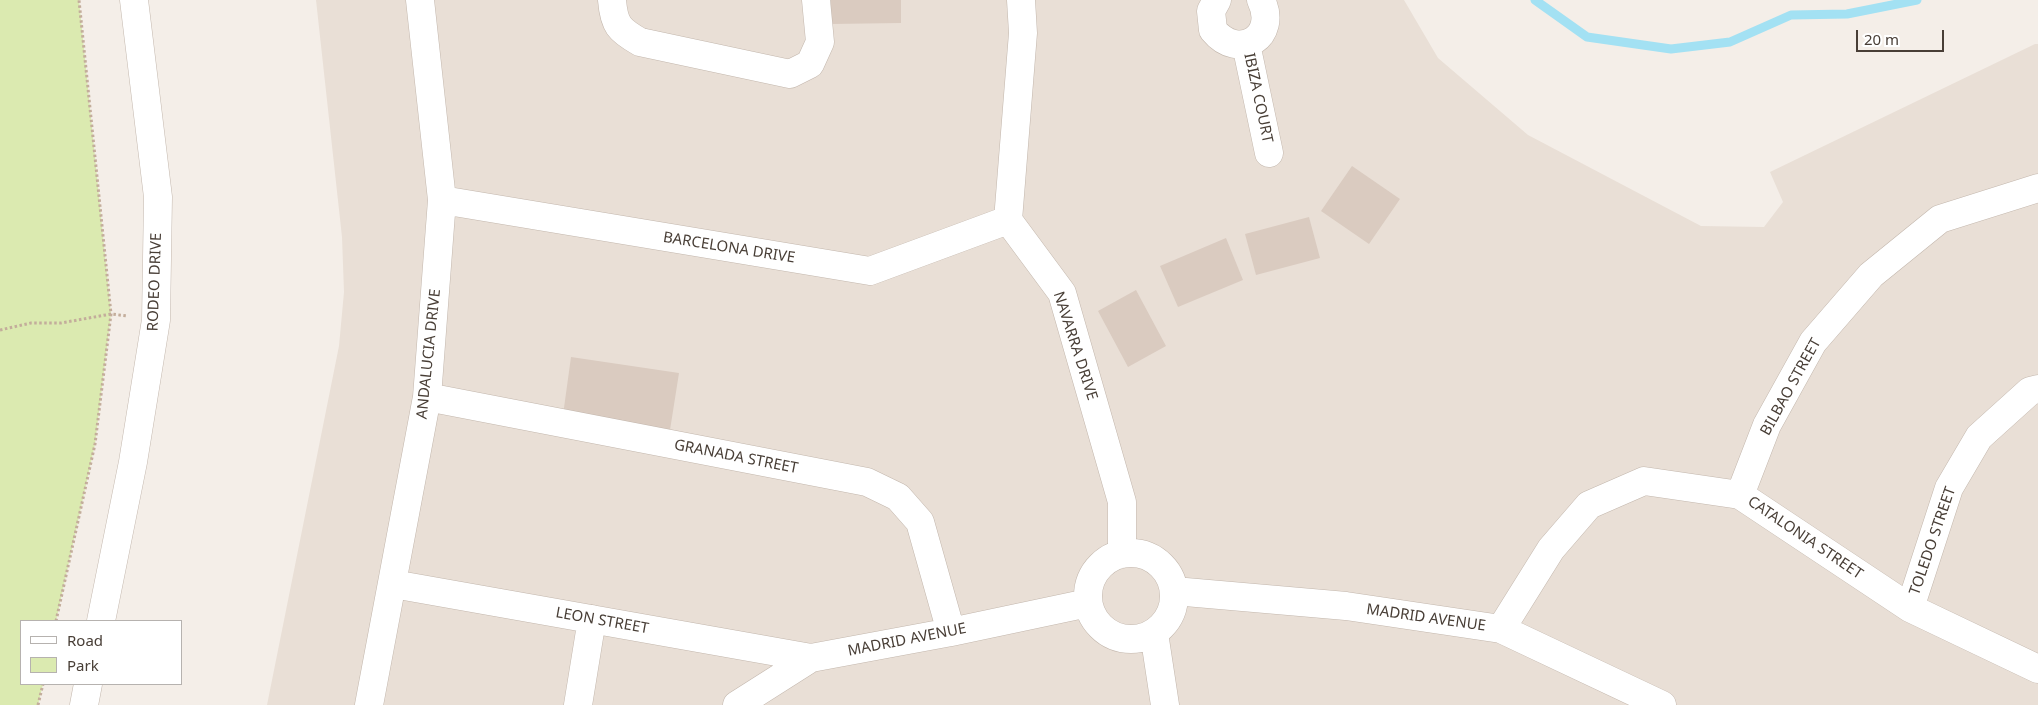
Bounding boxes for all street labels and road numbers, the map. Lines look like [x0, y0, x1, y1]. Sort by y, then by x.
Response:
street label: IBIZA COURT [1240, 51, 1276, 145]
street label: BARCELONA DRIVE [662, 229, 796, 267]
street label: RODEO DRIVE [144, 232, 166, 332]
street label: ANDALUCIA DRIVE [413, 288, 445, 420]
street label: NAVARRA DRIVE [1049, 289, 1101, 403]
street label: BILBAO STREET [1757, 335, 1825, 439]
street label: GRANADA STREET [672, 436, 800, 478]
street label: TOLEDO STREET [1906, 484, 1960, 598]
street label: CATALONIA STREET [1744, 493, 1866, 583]
street label: MADRID AVENUE [1365, 601, 1487, 635]
street label: LEON STREET [554, 604, 650, 638]
street label: MADRID AVENUE [846, 620, 968, 660]

